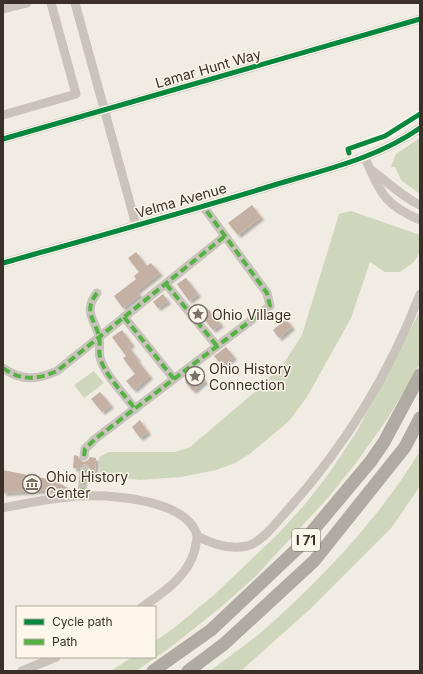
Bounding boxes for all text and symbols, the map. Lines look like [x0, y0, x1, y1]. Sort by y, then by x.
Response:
street label: Lamar Hunt Way [153, 45, 263, 91]
street label: Velma Avenue [134, 179, 228, 221]
place icon: Ohio Village [187, 303, 209, 325]
place label: Ohio Village [212, 306, 291, 323]
place label: Ohio History Connection [209, 360, 291, 393]
place icon: Ohio History Connection [184, 365, 206, 387]
place label: Ohio History Center [46, 468, 128, 501]
museum icon: Ohio History Center [21, 473, 43, 495]
road number: I 71 [292, 529, 320, 551]
legend [16, 606, 156, 658]
text: Cycle path [52, 614, 113, 629]
text: Path [52, 634, 77, 649]

